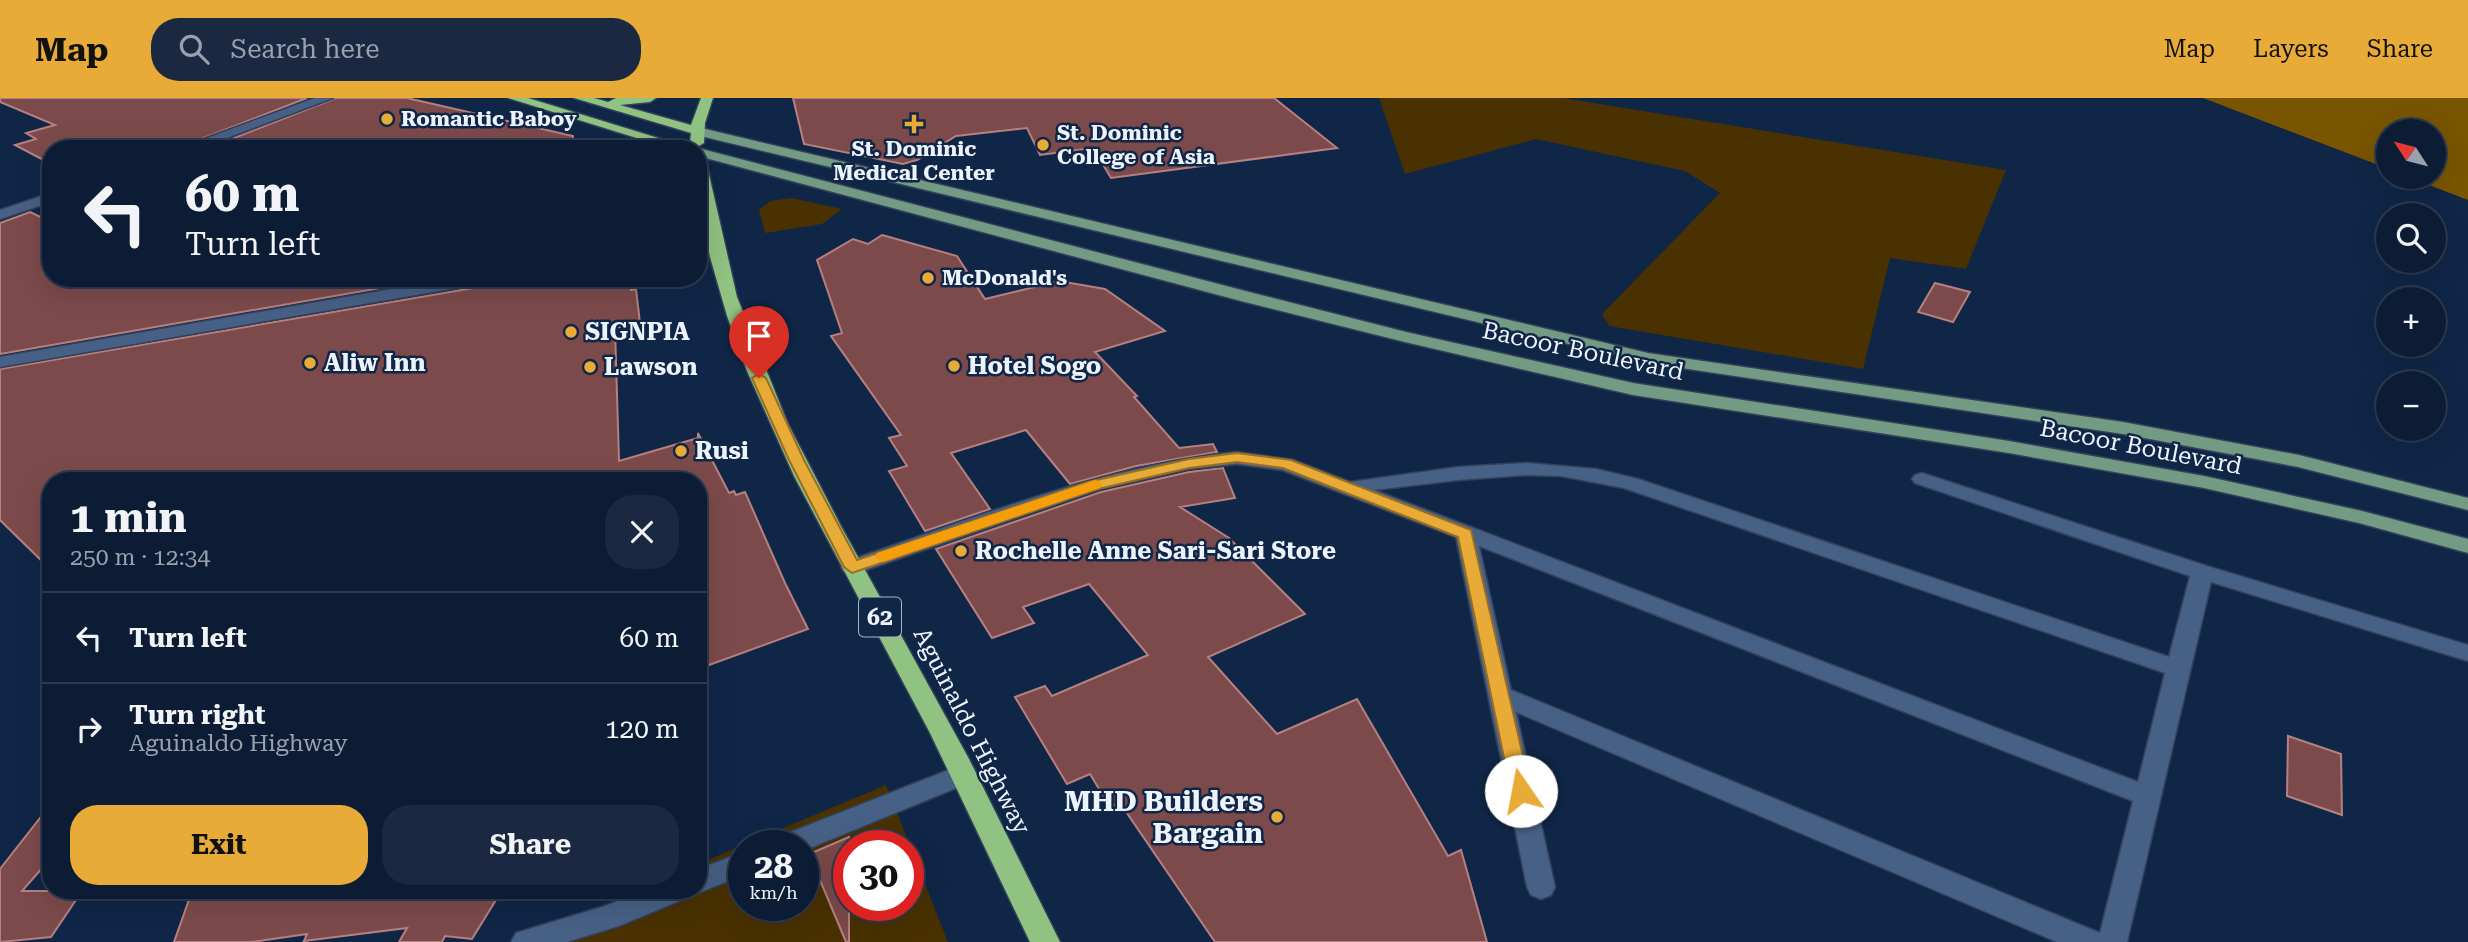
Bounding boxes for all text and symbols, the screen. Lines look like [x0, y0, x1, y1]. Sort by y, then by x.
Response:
search box [151, 18, 641, 81]
text: Map [35, 30, 109, 69]
icon: search [175, 30, 213, 68]
text: Search here [231, 34, 380, 64]
text: Map [2164, 35, 2215, 63]
text: Layers [2253, 35, 2329, 63]
text: Share [2367, 35, 2433, 63]
place label: Romantic Baboy [401, 107, 577, 131]
marker: Romantic Baboy [379, 111, 395, 127]
marker: St. Dominic Medical Center [904, 114, 924, 134]
north arrow [2376, 119, 2446, 189]
map controls [2376, 119, 2446, 441]
place label: St. Dominic College of Asia [1057, 121, 1216, 169]
place label: St. Dominic Medical Center [833, 137, 995, 185]
marker: St. Dominic College of Asia [1035, 137, 1051, 153]
text: 60 m [185, 166, 300, 223]
icon: left [70, 168, 161, 259]
button: search [2376, 203, 2446, 273]
text: Turn left [185, 225, 320, 263]
place label: McDonald's [942, 266, 1067, 290]
marker: McDonald's [920, 270, 936, 286]
button: + [2376, 287, 2446, 357]
pin [729, 306, 789, 378]
street label: Bacoor Boulevard [1480, 316, 1686, 386]
icon: arrive [740, 317, 778, 355]
place label: SIGNPIA [585, 318, 691, 346]
marker: SIGNPIA [563, 324, 579, 340]
place label: Aliw Inn [324, 349, 426, 377]
place label: Hotel Sogo [968, 352, 1101, 380]
place label: Lawson [604, 353, 698, 381]
marker: Aliw Inn [302, 355, 318, 371]
marker: Hotel Sogo [946, 358, 962, 374]
marker: Lawson [582, 359, 598, 375]
button: − [2376, 371, 2446, 441]
street label: Bacoor Boulevard [2038, 414, 2244, 480]
place label: Rusi [695, 437, 749, 465]
marker: Rusi [673, 443, 689, 459]
text: 1 min [70, 493, 187, 542]
button: close [605, 495, 679, 569]
place label: Rochelle Anne Sari-Sari Store [975, 537, 1336, 565]
marker: Rochelle Anne Sari-Sari Store [953, 543, 969, 559]
text: 250 m · 12:34 [70, 544, 210, 571]
road number: 62 [859, 597, 901, 636]
icon: left [70, 619, 108, 657]
text: Turn left [129, 623, 247, 653]
text: 60 m [620, 623, 679, 653]
street label: Aguinaldo Highway [908, 623, 1037, 840]
text: Turn right [129, 700, 265, 730]
icon: right [70, 710, 108, 748]
text: 120 m [605, 714, 679, 744]
text: Aguinaldo Highway [129, 730, 348, 757]
position arrow [1484, 754, 1558, 828]
place label: MHD Builders Bargain [1064, 785, 1263, 850]
button: Exit [70, 805, 368, 885]
button: Share [382, 805, 679, 885]
marker: MHD Builders Bargain [1269, 809, 1285, 825]
speed limit sign: 30 [833, 830, 924, 921]
text: 28 [754, 846, 793, 887]
text: km/h [749, 882, 798, 903]

